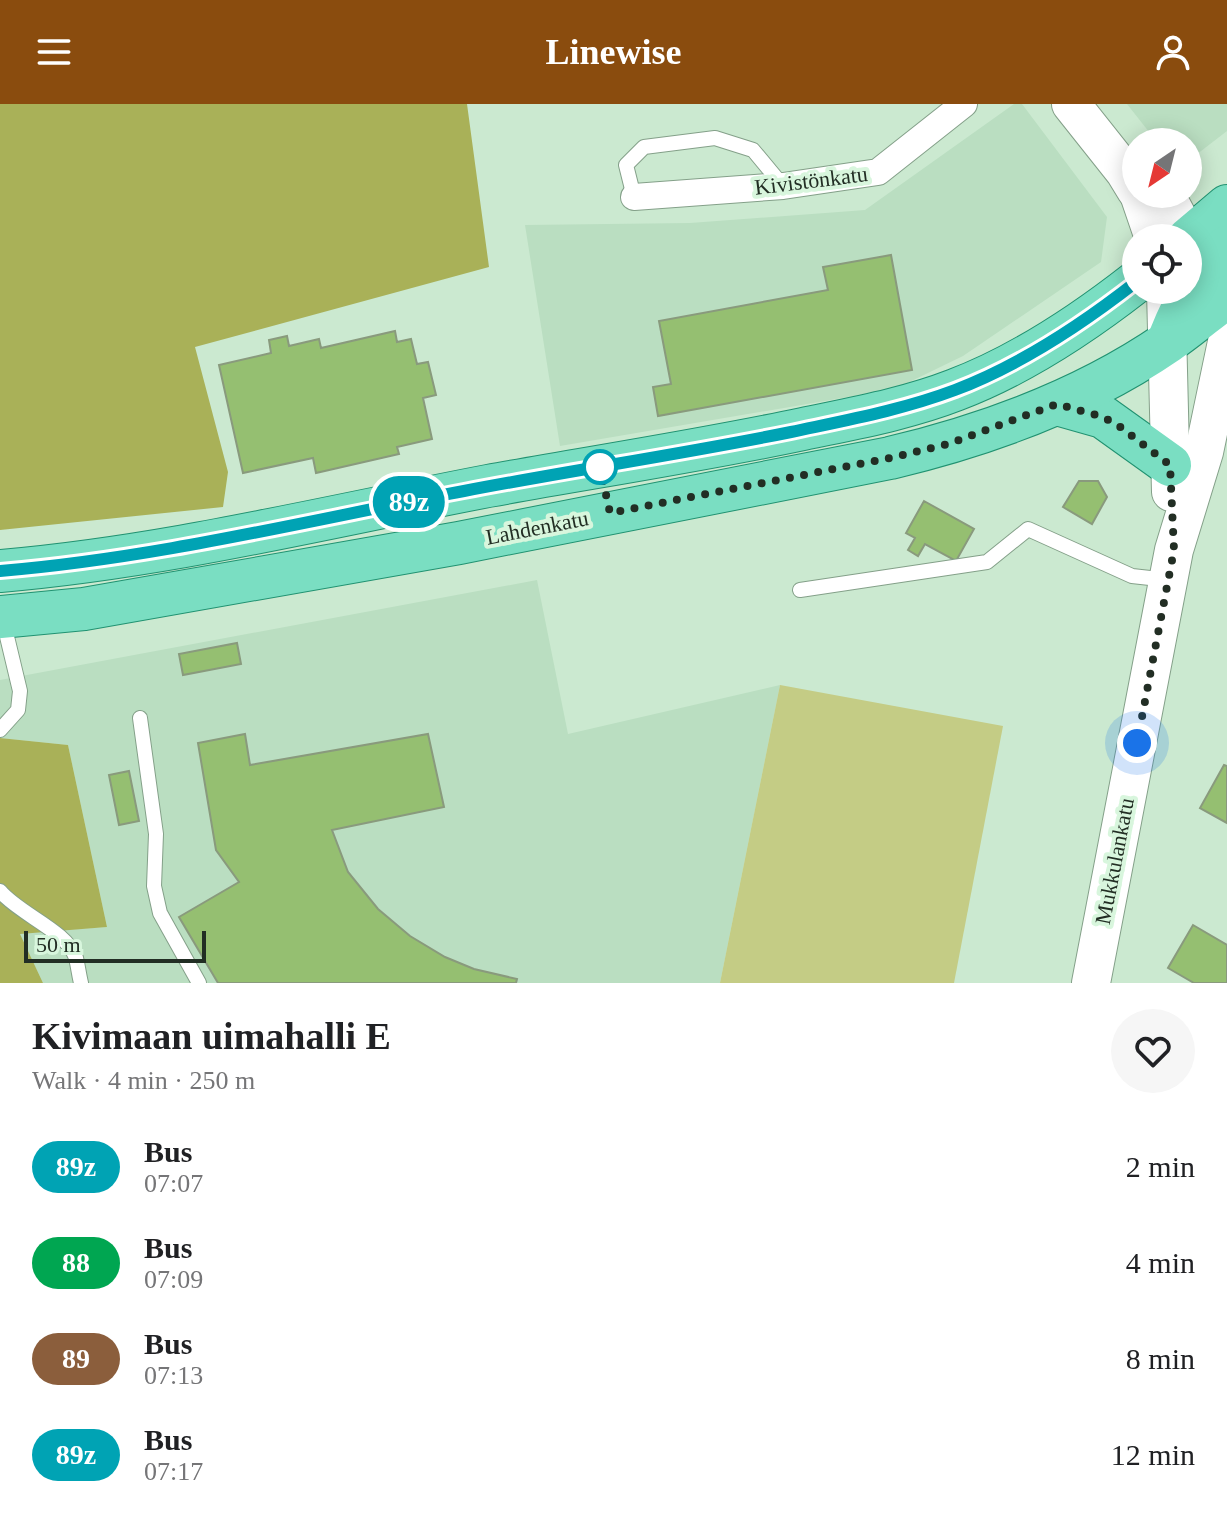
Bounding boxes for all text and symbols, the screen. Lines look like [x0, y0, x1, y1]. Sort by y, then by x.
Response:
icon: menu [32, 30, 76, 74]
icon: person [1151, 30, 1195, 74]
text: Linewise [545, 32, 682, 72]
north arrow [1122, 128, 1202, 208]
map controls [1122, 128, 1202, 304]
street label: Kivistönkatu [753, 161, 869, 200]
button: locate [1122, 224, 1202, 304]
unlabelled marker [583, 450, 617, 484]
line badge: 89z [363, 476, 455, 528]
text: 89z [389, 486, 429, 517]
street label: Lahdenkatu [484, 505, 590, 550]
your location [1117, 723, 1157, 763]
street label: Mukkulankatu [1090, 796, 1139, 926]
scale bar [24, 927, 206, 963]
text: 50 m [36, 932, 81, 957]
button: heart [1111, 1009, 1195, 1093]
text: Kivimaan uimahalli E [32, 1015, 391, 1057]
text: Walk · 4 min · 250 m [32, 1066, 255, 1095]
text: Bus [144, 1135, 192, 1168]
text: 2 min [1126, 1150, 1195, 1183]
text: 89z [56, 1151, 96, 1182]
text: 07:07 [144, 1169, 203, 1198]
text: Bus [144, 1231, 192, 1264]
text: 4 min [1126, 1246, 1195, 1279]
text: 88 [62, 1247, 90, 1278]
text: 07:09 [144, 1265, 203, 1294]
text: Bus [144, 1327, 192, 1360]
text: 8 min [1126, 1342, 1195, 1375]
text: 89 [62, 1343, 90, 1374]
text: 07:13 [144, 1361, 203, 1390]
text: Bus [144, 1423, 192, 1456]
text: 12 min [1111, 1438, 1195, 1471]
text: 89z [56, 1439, 96, 1470]
text: 07:17 [144, 1457, 203, 1486]

